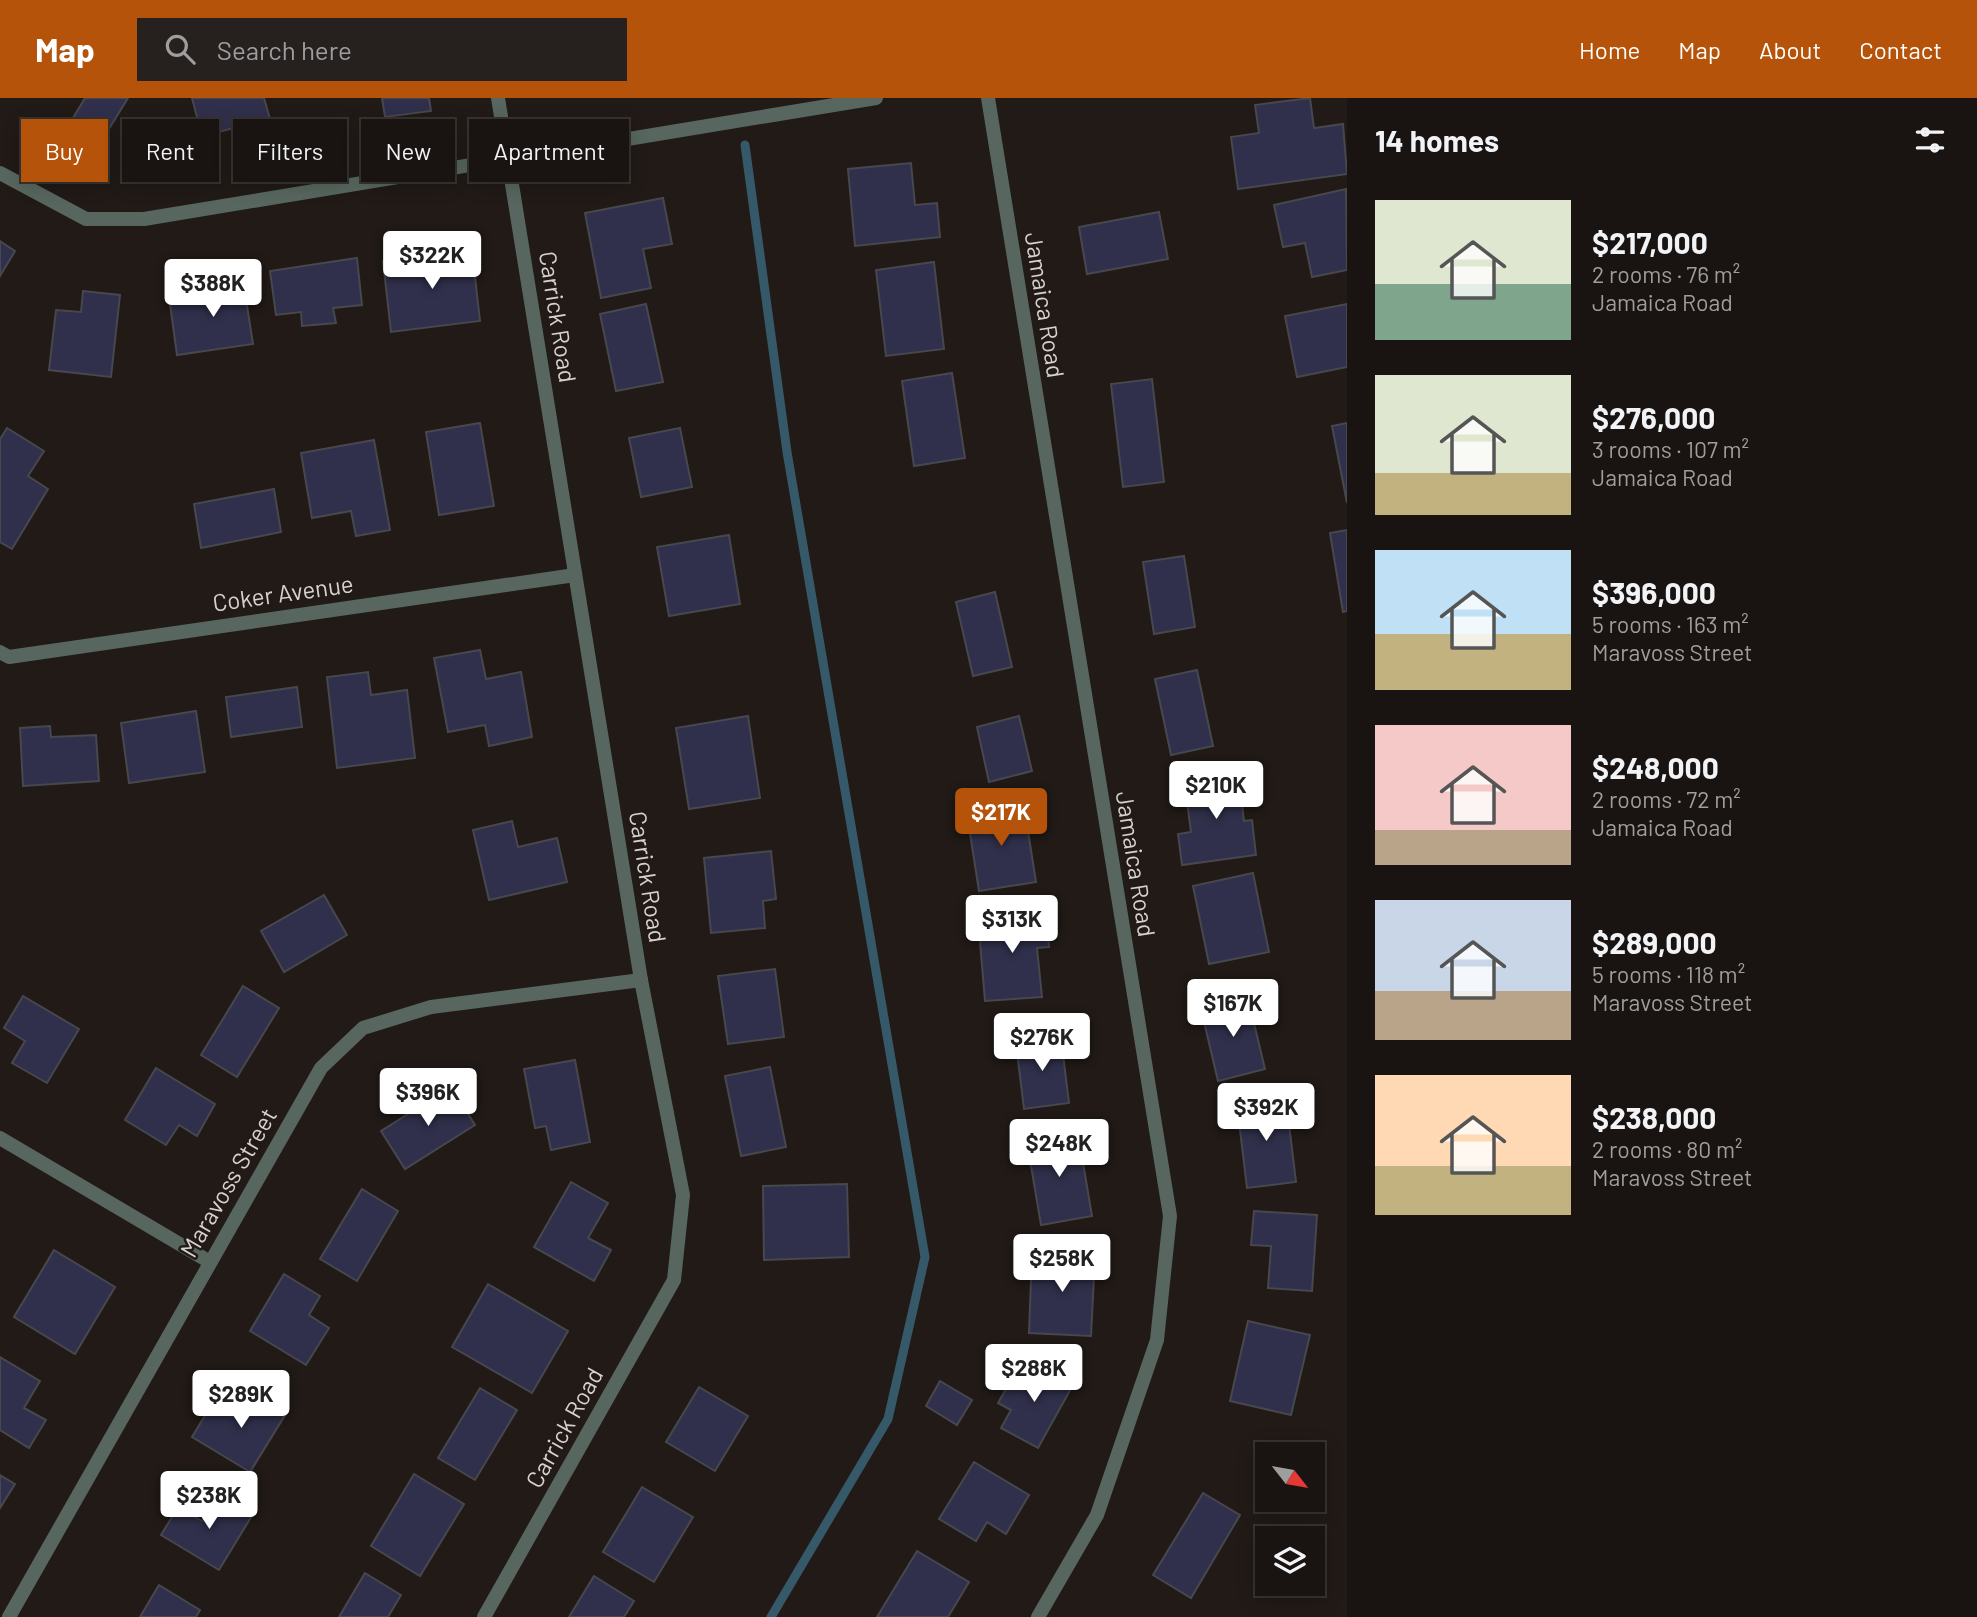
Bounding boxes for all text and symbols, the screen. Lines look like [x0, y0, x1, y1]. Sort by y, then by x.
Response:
search box [137, 18, 627, 81]
text: Map [35, 29, 95, 69]
icon: search [161, 30, 199, 68]
text: Search here [217, 34, 352, 65]
text: Home [1579, 35, 1640, 64]
text: Map [1678, 35, 1721, 64]
text: About [1759, 35, 1821, 64]
text: Contact [1859, 35, 1942, 64]
chip: Buy [21, 119, 108, 182]
chip: Rent [122, 119, 219, 182]
chip: Filters [233, 119, 347, 182]
chip: New [361, 119, 455, 182]
chip: Apartment [469, 119, 629, 182]
icon: filters [1911, 121, 1949, 159]
text: 14 homes [1375, 122, 1499, 158]
text: $217,000 [1592, 224, 1708, 260]
icon: home [1431, 228, 1515, 312]
street label: Jamaica Road [1020, 230, 1071, 380]
pin: $322K [383, 232, 481, 291]
text: $322K [399, 240, 465, 268]
street label: Carrick Road [534, 249, 583, 385]
pin: $388K [164, 260, 262, 319]
text: 2 rooms · 76 m² [1592, 260, 1740, 288]
text: $388K [181, 268, 245, 296]
text: Jamaica Road [1592, 288, 1733, 316]
text: $276,000 [1592, 399, 1715, 435]
icon: home [1431, 403, 1515, 487]
text: 3 rooms · 107 m² [1592, 435, 1749, 463]
text: Jamaica Road [1592, 463, 1733, 491]
street label: Coker Avenue [211, 568, 355, 617]
text: $396,000 [1592, 574, 1716, 610]
icon: home [1431, 578, 1515, 662]
text: 5 rooms · 163 m² [1592, 610, 1749, 638]
text: Maravoss Street [1592, 638, 1752, 666]
text: $248,000 [1592, 749, 1719, 785]
icon: home [1431, 753, 1515, 837]
pin: $210K [1167, 762, 1265, 821]
text: $210K [1185, 770, 1247, 798]
text: 2 rooms · 72 m² [1592, 785, 1741, 813]
pin: $217K [952, 788, 1050, 848]
street label: Jamaica Road [1111, 789, 1162, 939]
text: $217K [971, 797, 1031, 825]
street label: Carrick Road [624, 809, 673, 945]
text: Jamaica Road [1592, 813, 1733, 841]
pin: $313K [963, 896, 1061, 955]
text: $313K [982, 904, 1042, 932]
text: $289,000 [1592, 924, 1717, 960]
icon: home [1431, 928, 1515, 1012]
text: 5 rooms · 118 m² [1592, 960, 1745, 988]
pin: $167K [1184, 979, 1282, 1039]
text: $167K [1203, 988, 1263, 1016]
text: Maravoss Street [1592, 988, 1752, 1016]
pin: $276K [993, 1014, 1091, 1073]
text: $276K [1010, 1022, 1074, 1050]
pin: $396K [379, 1068, 477, 1128]
text: $396K [396, 1077, 460, 1105]
pin: $392K [1217, 1084, 1315, 1143]
text: $392K [1233, 1092, 1299, 1120]
text: $238,000 [1592, 1099, 1716, 1135]
street label: Maravoss Street [173, 1103, 282, 1262]
icon: home [1431, 1103, 1515, 1187]
pin: $248K [1010, 1119, 1108, 1179]
text: $248K [1026, 1128, 1092, 1156]
text: 2 rooms · 80 m² [1592, 1135, 1742, 1163]
text: Maravoss Street [1592, 1163, 1752, 1191]
pin: $258K [1013, 1234, 1111, 1294]
text: $258K [1029, 1243, 1095, 1271]
pin: $288K [985, 1344, 1083, 1404]
text: $288K [1001, 1353, 1067, 1381]
street label: Carrick Road [519, 1362, 609, 1492]
pin: $289K [192, 1370, 290, 1430]
text: $289K [208, 1379, 274, 1407]
north arrow [1255, 1442, 1325, 1512]
map controls [1255, 1442, 1325, 1596]
pin: $238K [160, 1472, 258, 1531]
text: $238K [177, 1480, 241, 1508]
button: layers [1255, 1526, 1325, 1596]

